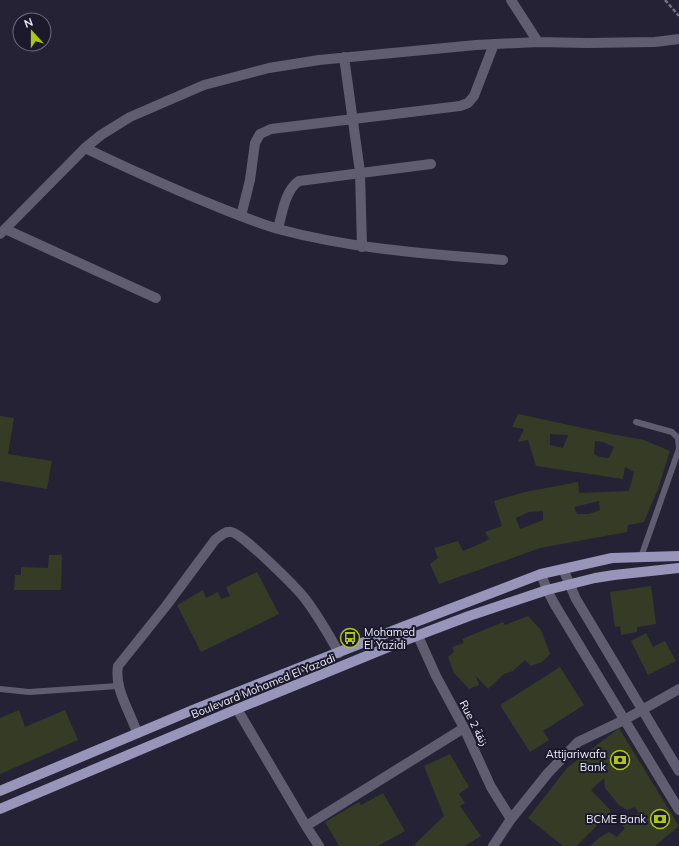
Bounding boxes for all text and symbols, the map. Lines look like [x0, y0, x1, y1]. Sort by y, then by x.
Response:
north arrow [12, 12, 52, 52]
text: N [22, 15, 35, 31]
place label: Mohamed El Yazidi [364, 625, 415, 652]
bus stop icon: Mohamed El Yazidi [339, 627, 361, 649]
street label: Boulevard Mohamed El Yazadi [189, 651, 337, 721]
street label: Rue 2 زنقة [456, 698, 492, 748]
place label: Attijariwafa Bank [546, 747, 606, 774]
bank icon: Attijariwafa Bank [609, 749, 631, 771]
bank icon: BCME Bank [649, 808, 671, 830]
place label: BCME Bank [586, 812, 646, 826]

